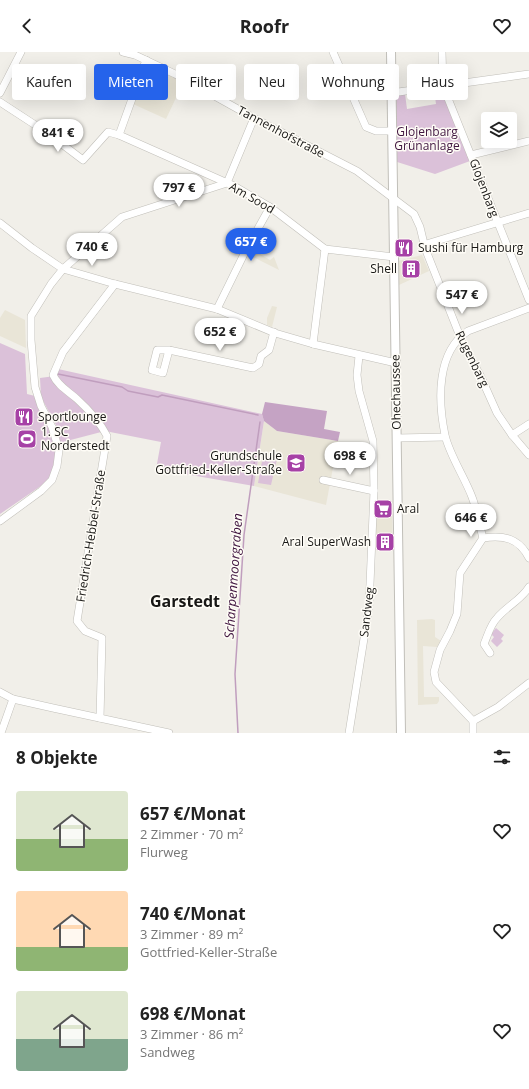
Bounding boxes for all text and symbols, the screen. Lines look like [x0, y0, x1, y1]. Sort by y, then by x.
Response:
text: Roofr [240, 14, 289, 38]
icon: back [16, 15, 38, 37]
icon: heart [491, 15, 513, 37]
chip: Kaufen [12, 64, 86, 100]
chip: Mieten [94, 64, 168, 100]
chip: Filter [176, 64, 236, 100]
chip: Neu [244, 64, 299, 100]
chip: Wohnung [307, 64, 399, 100]
chip: Haus [407, 64, 468, 100]
street label: Tannenhofstraße [235, 101, 328, 162]
map controls [481, 112, 517, 148]
button: layers [481, 112, 517, 148]
pin: 841 € [30, 119, 86, 153]
text: 841 € [41, 123, 75, 141]
park label: Glojenbarg Grünanlage [394, 123, 460, 154]
street label: Glojenbarg [466, 156, 504, 220]
pin: 797 € [151, 174, 207, 208]
text: 797 € [162, 178, 196, 196]
street label: Am Sood [226, 178, 278, 217]
pin: 657 € [223, 228, 279, 262]
text: 657 € [234, 232, 268, 250]
pin: 740 € [64, 233, 120, 267]
text: 740 € [75, 237, 109, 255]
restaurant icon: Sushi für Hamburg [393, 237, 415, 259]
place label: Sushi für Hamburg [418, 239, 524, 256]
building icon: Shell [400, 258, 422, 280]
place label: Shell [370, 260, 397, 277]
pin: 547 € [434, 281, 490, 315]
text: 547 € [445, 285, 479, 303]
pin: 652 € [192, 318, 248, 352]
text: 652 € [203, 322, 237, 340]
street label: Rugenbarg [451, 328, 494, 390]
street label: Ohechaussee [386, 354, 405, 430]
restaurant icon: Sportlounge [13, 406, 35, 428]
place label: Sportlounge [38, 408, 107, 425]
place label: 1. SC Norderstedt [41, 423, 110, 454]
sports icon: 1. SC Norderstedt [16, 428, 38, 450]
pin: 698 € [322, 442, 378, 476]
text: 698 € [333, 446, 367, 464]
place label: Grundschule Gottfried-Keller-Straße [155, 447, 282, 478]
school or university icon: Grundschule Gottfried-Keller-Straße [285, 452, 307, 474]
street label: Friedrich-Hebbel-Straße [72, 468, 109, 603]
supermarket icon: Aral [372, 498, 394, 520]
place label: Aral [397, 500, 419, 517]
pin: 646 € [443, 504, 499, 538]
text: 646 € [454, 508, 488, 526]
water label: Scharpenmoorgraben [220, 513, 246, 639]
building icon: Aral SuperWash [374, 531, 396, 553]
place label: Aral SuperWash [282, 533, 371, 550]
street label: Sandweg [355, 585, 378, 638]
district label: Garstedt [150, 590, 220, 612]
text: 8 Objekte [16, 746, 98, 769]
icon: filters [491, 746, 513, 768]
text: 657 €/Monat [140, 802, 246, 825]
icon: home [48, 807, 96, 855]
icon: heart [491, 820, 513, 842]
text: 2 Zimmer · 70 m² [140, 825, 243, 843]
text: Flurweg [140, 843, 188, 861]
text: 740 €/Monat [140, 902, 246, 925]
icon: home [48, 907, 96, 955]
icon: heart [491, 920, 513, 942]
text: 3 Zimmer · 89 m² [140, 925, 243, 943]
text: Gottfried-Keller-Straße [140, 943, 277, 961]
text: 698 €/Monat [140, 1002, 246, 1025]
icon: home [48, 1007, 96, 1055]
icon: heart [491, 1020, 513, 1042]
text: 3 Zimmer · 86 m² [140, 1025, 243, 1043]
text: Sandweg [140, 1043, 195, 1061]

